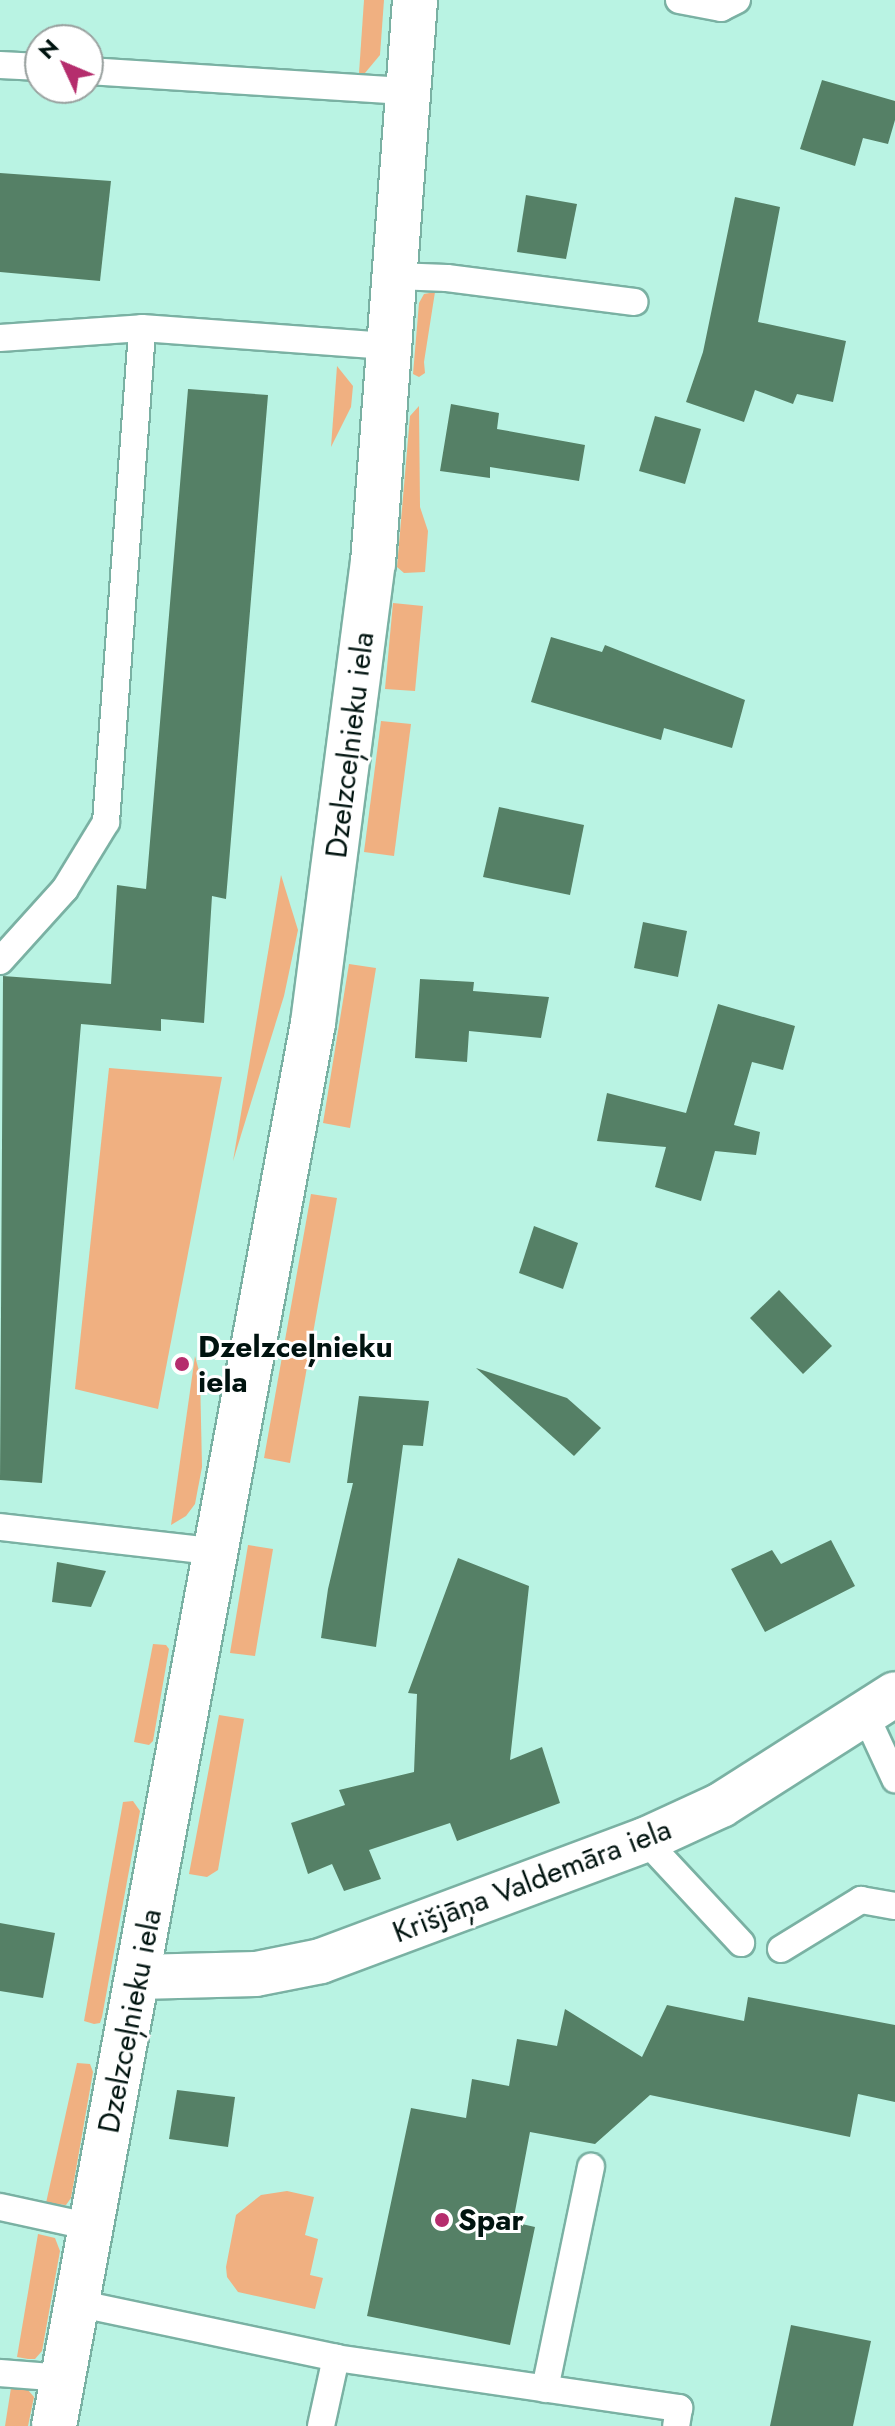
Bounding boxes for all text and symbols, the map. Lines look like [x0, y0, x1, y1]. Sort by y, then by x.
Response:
north arrow [24, 24, 104, 104]
text: N [31, 31, 66, 66]
street label: Dzelzceļnieku iela [318, 630, 382, 860]
place label: Dzelzceļnieku iela [198, 1329, 393, 1400]
marker: Dzelzceļnieku iela [173, 1355, 191, 1373]
street label: Krišjāņa Valdemāra iela [388, 1811, 676, 1951]
street label: Dzelzceļnieku iela [91, 1906, 169, 2136]
place label: Spar [458, 2202, 524, 2238]
marker: Spar [433, 2211, 451, 2229]

